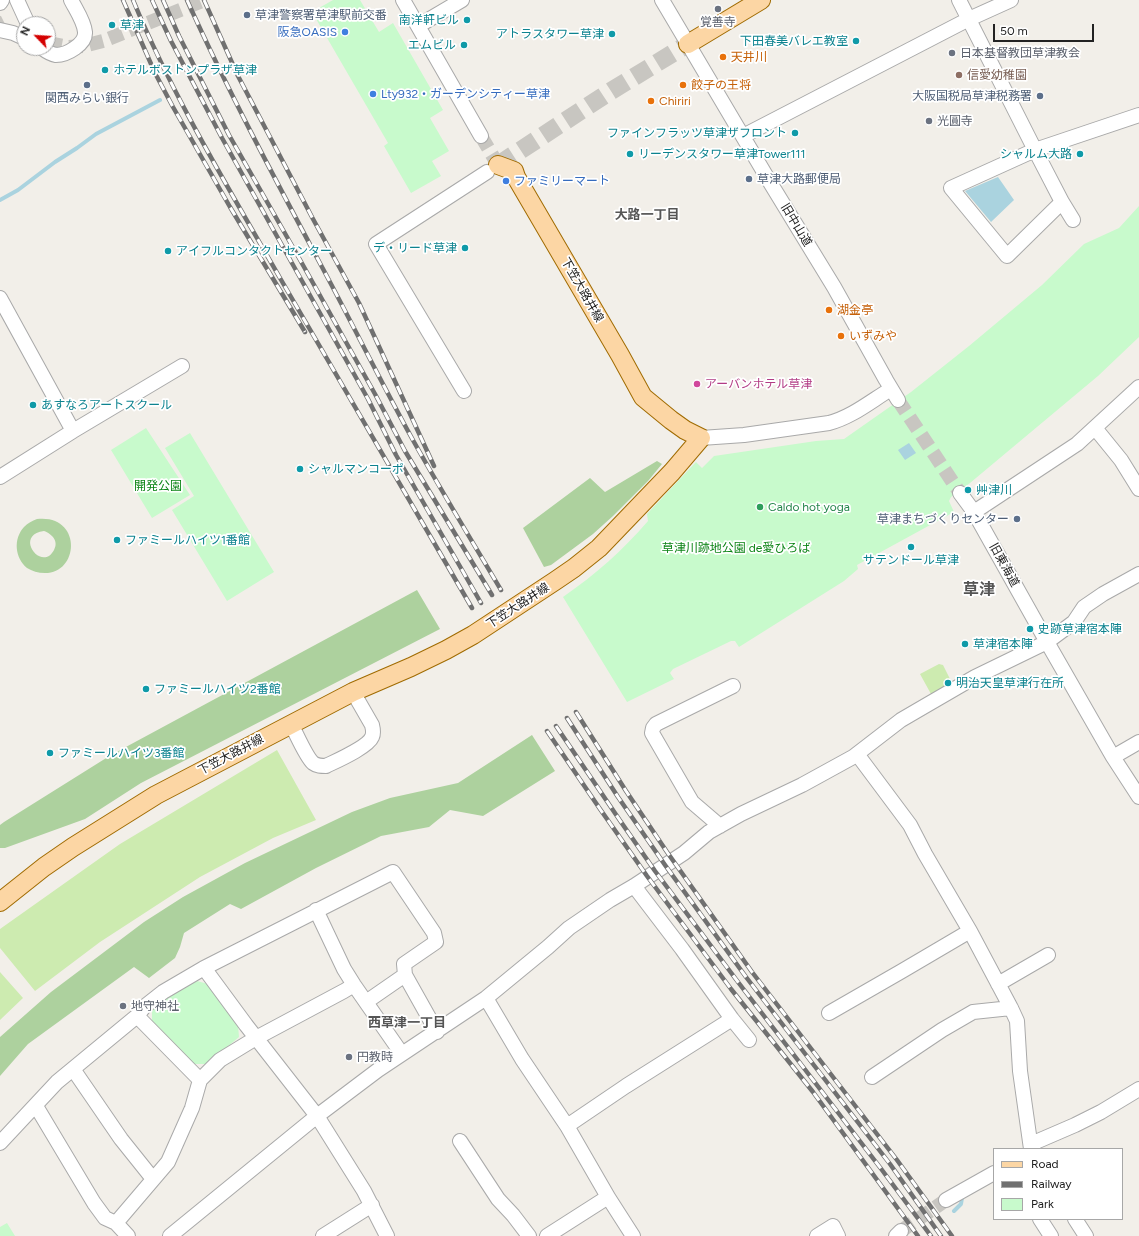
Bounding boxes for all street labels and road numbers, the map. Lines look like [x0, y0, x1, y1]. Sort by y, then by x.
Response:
street label: 旧中山道 [777, 201, 815, 249]
street label: 下笠大路井線 [558, 255, 606, 325]
street label: 旧東海道 [986, 541, 1022, 589]
street label: 下笠大路井線 [484, 580, 552, 632]
street label: 下笠大路井線 [196, 732, 266, 778]

